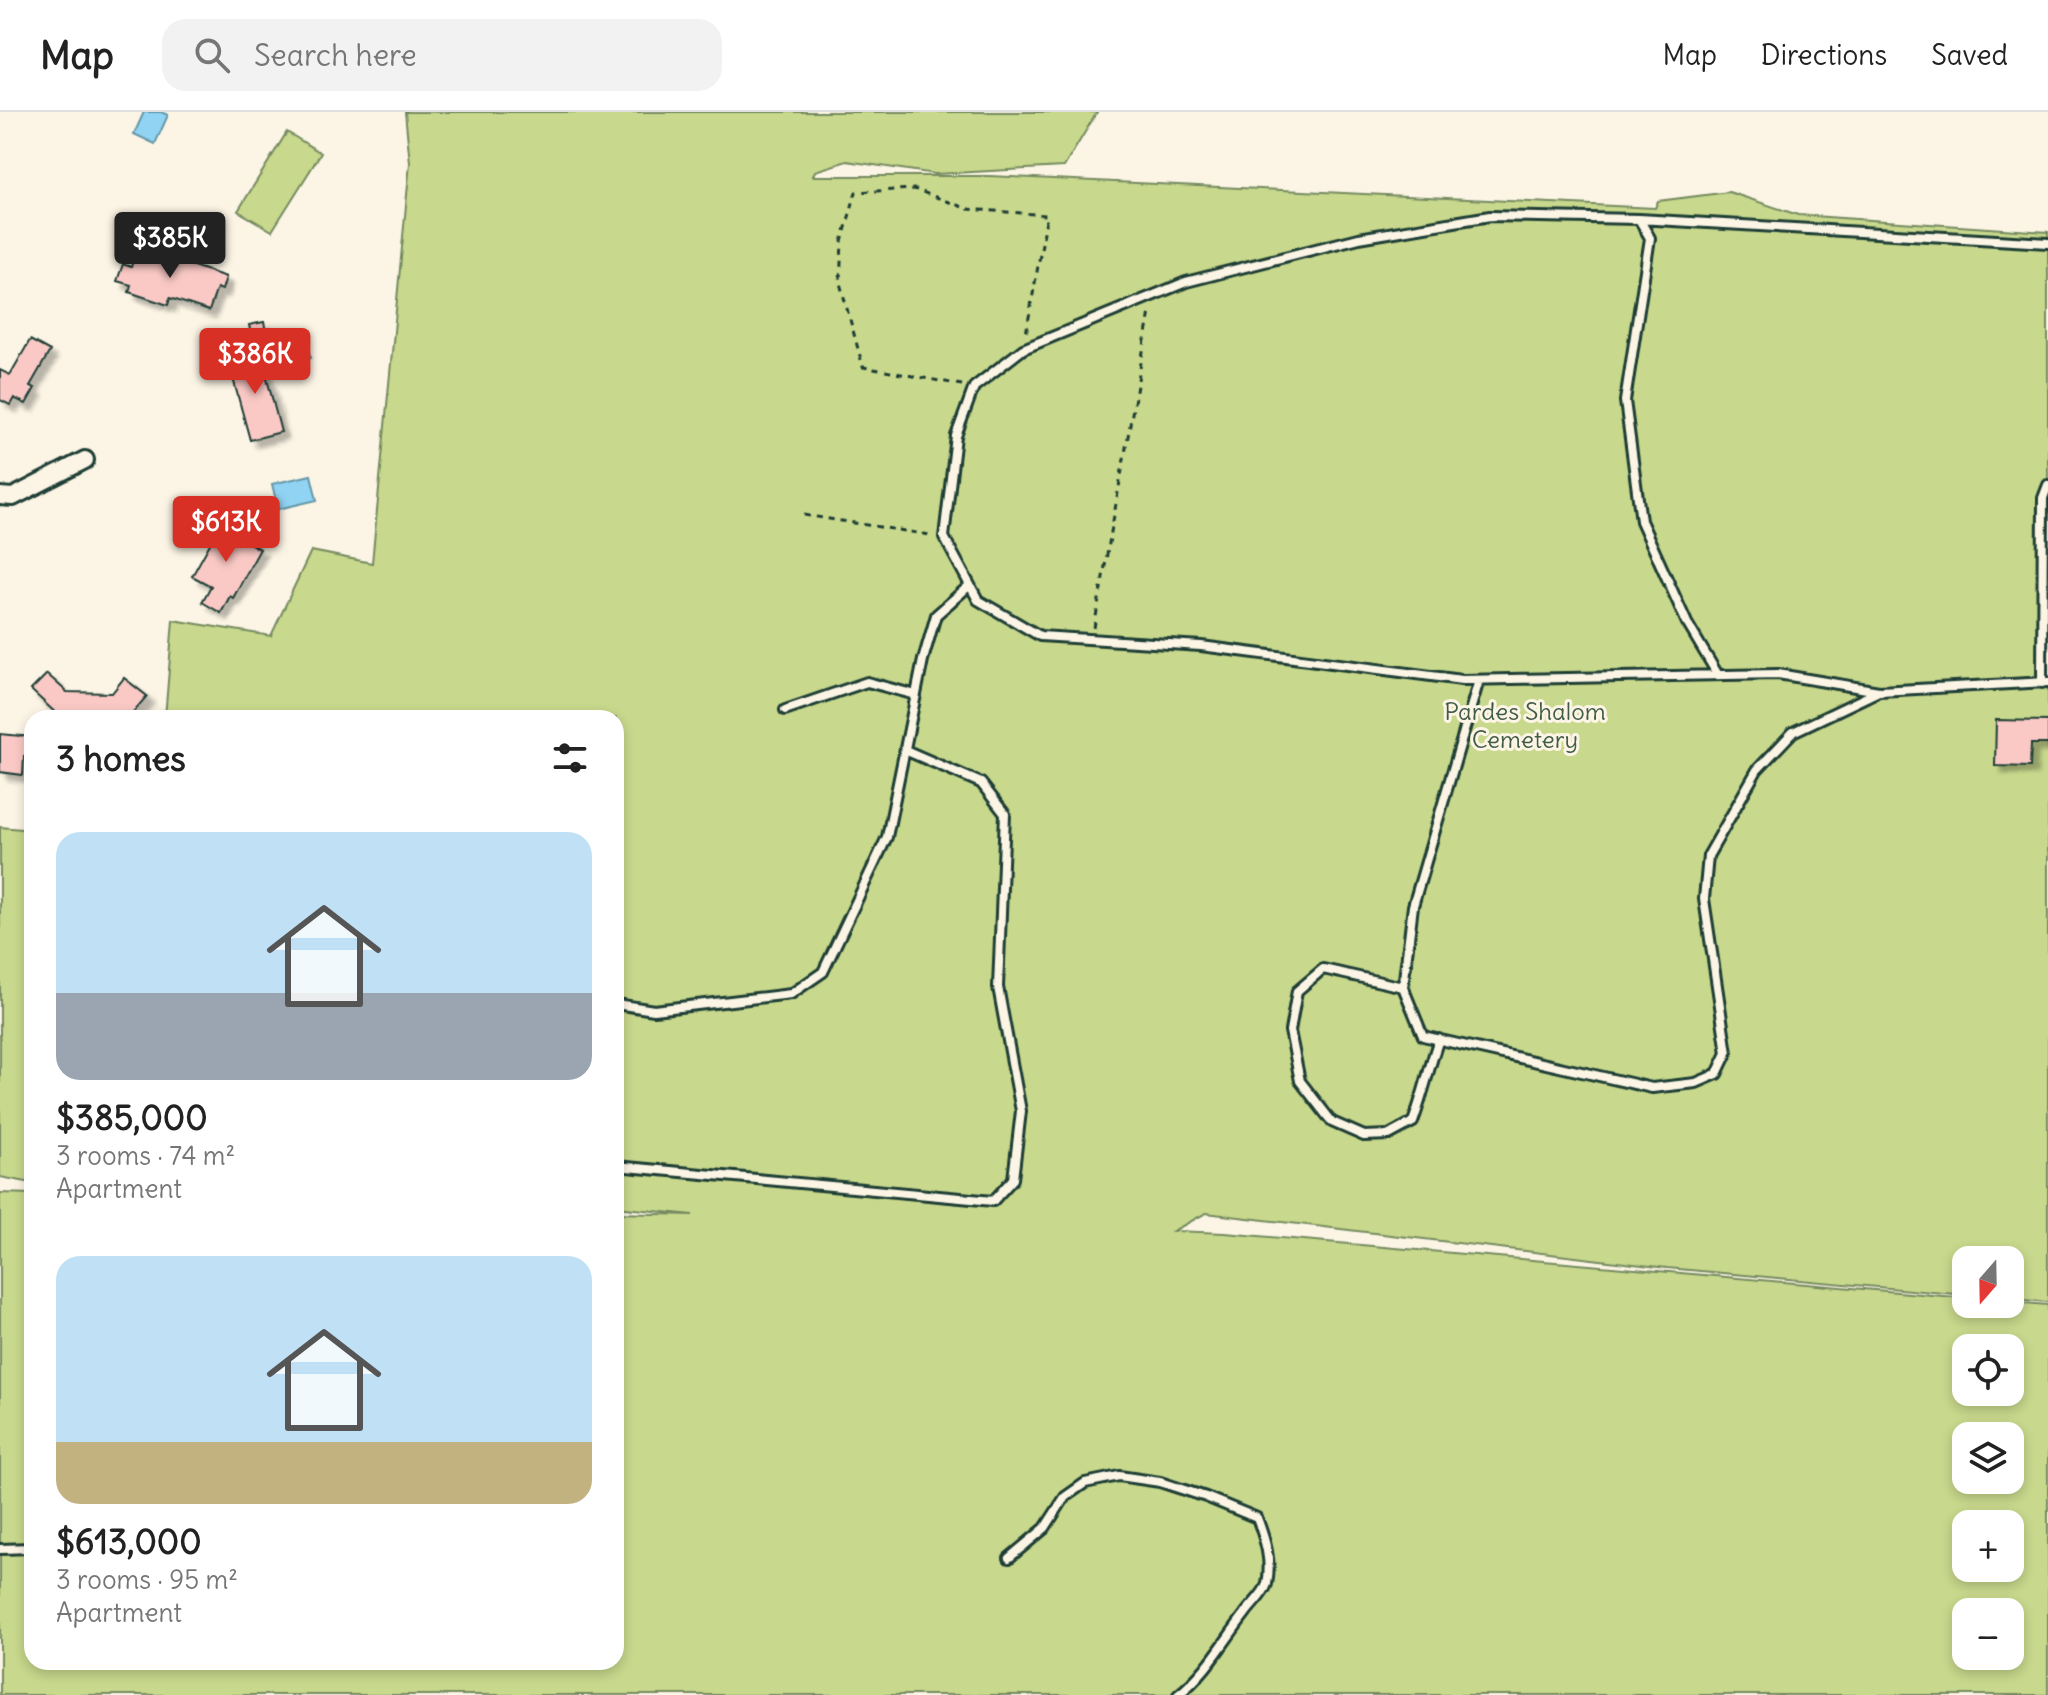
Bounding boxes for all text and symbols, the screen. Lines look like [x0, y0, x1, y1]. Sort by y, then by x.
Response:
search box [162, 19, 722, 91]
text: Map [40, 32, 114, 79]
icon: search [190, 33, 234, 77]
text: Search here [254, 36, 417, 74]
text: Map [1662, 37, 1717, 73]
text: Directions [1761, 37, 1887, 73]
text: Saved [1931, 37, 2008, 73]
pin: $385K [114, 212, 226, 280]
text: $385K [132, 221, 208, 254]
pin: $386K [199, 328, 311, 396]
text: $386K [217, 337, 293, 370]
pin: $613K [170, 496, 282, 564]
text: $613K [191, 505, 261, 538]
park label: Pardes Shalom Cemetery [1444, 696, 1606, 754]
icon: filters [548, 736, 592, 780]
text: 3 homes [56, 737, 186, 780]
icon: home [252, 884, 396, 1028]
text: $385,000 [56, 1096, 208, 1139]
text: 3 rooms · 74 m² [56, 1139, 235, 1172]
text: Apartment [56, 1172, 182, 1205]
north arrow [1952, 1246, 2024, 1318]
map controls [1952, 1246, 2024, 1670]
icon: home [252, 1308, 396, 1452]
button: locate [1952, 1334, 2024, 1406]
button: layers [1952, 1422, 2024, 1494]
button: + [1952, 1510, 2024, 1582]
text: $613,000 [56, 1520, 202, 1563]
text: 3 rooms · 95 m² [56, 1563, 238, 1596]
text: Apartment [56, 1596, 182, 1629]
button: − [1952, 1598, 2024, 1670]

